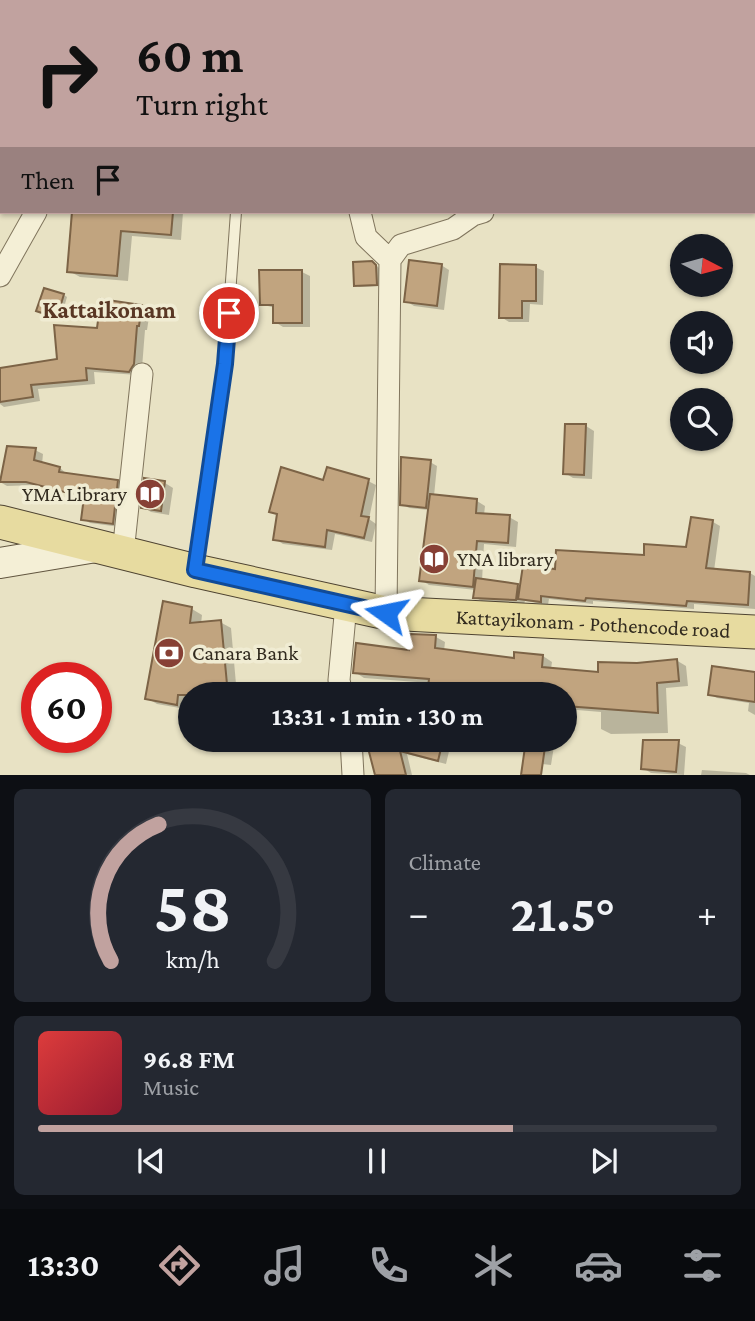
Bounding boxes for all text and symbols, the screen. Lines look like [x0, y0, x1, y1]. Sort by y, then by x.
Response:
icon: right [21, 28, 112, 119]
text: 60 m [136, 28, 243, 83]
text: Turn right [136, 86, 268, 122]
icon: arrive [89, 161, 127, 199]
text: Then [21, 166, 75, 195]
north arrow [670, 234, 733, 298]
map controls [670, 234, 733, 451]
pin [199, 283, 259, 343]
icon: arrive [210, 294, 248, 332]
district label: Kattaikonam [42, 296, 177, 323]
button: sound [670, 311, 733, 374]
button: search [670, 388, 733, 451]
library icon: YMA Library [133, 477, 167, 511]
place label: YMA Library [22, 482, 127, 506]
library icon: YNA library [417, 542, 451, 576]
place label: YNA library [457, 547, 554, 571]
position arrow [349, 576, 423, 650]
street label: Kattayikonam - Pothencode road [455, 605, 731, 643]
bank icon: Canara Bank [152, 636, 186, 670]
place label: Canara Bank [192, 641, 298, 665]
speed limit sign: 60 [21, 662, 112, 753]
text: 13:31 · 1 min · 130 m [272, 702, 483, 731]
text: Climate [409, 849, 481, 875]
text: 58 [153, 867, 231, 948]
text: 21.5° [510, 884, 615, 942]
text: − [409, 892, 429, 934]
text: + [697, 892, 717, 934]
text: km/h [165, 946, 219, 973]
text: 96.8 FM [143, 1045, 235, 1074]
text: Music [143, 1074, 199, 1100]
icon: previous [132, 1142, 170, 1180]
icon: pause [358, 1142, 396, 1180]
icon: next [585, 1142, 623, 1180]
icon: directions [155, 1241, 204, 1290]
icon: music [260, 1241, 309, 1290]
icon: phone [364, 1241, 413, 1290]
icon: climate [469, 1241, 518, 1290]
icon: car [574, 1241, 623, 1290]
icon: filters [678, 1241, 727, 1290]
text: 13:30 [28, 1247, 99, 1283]

